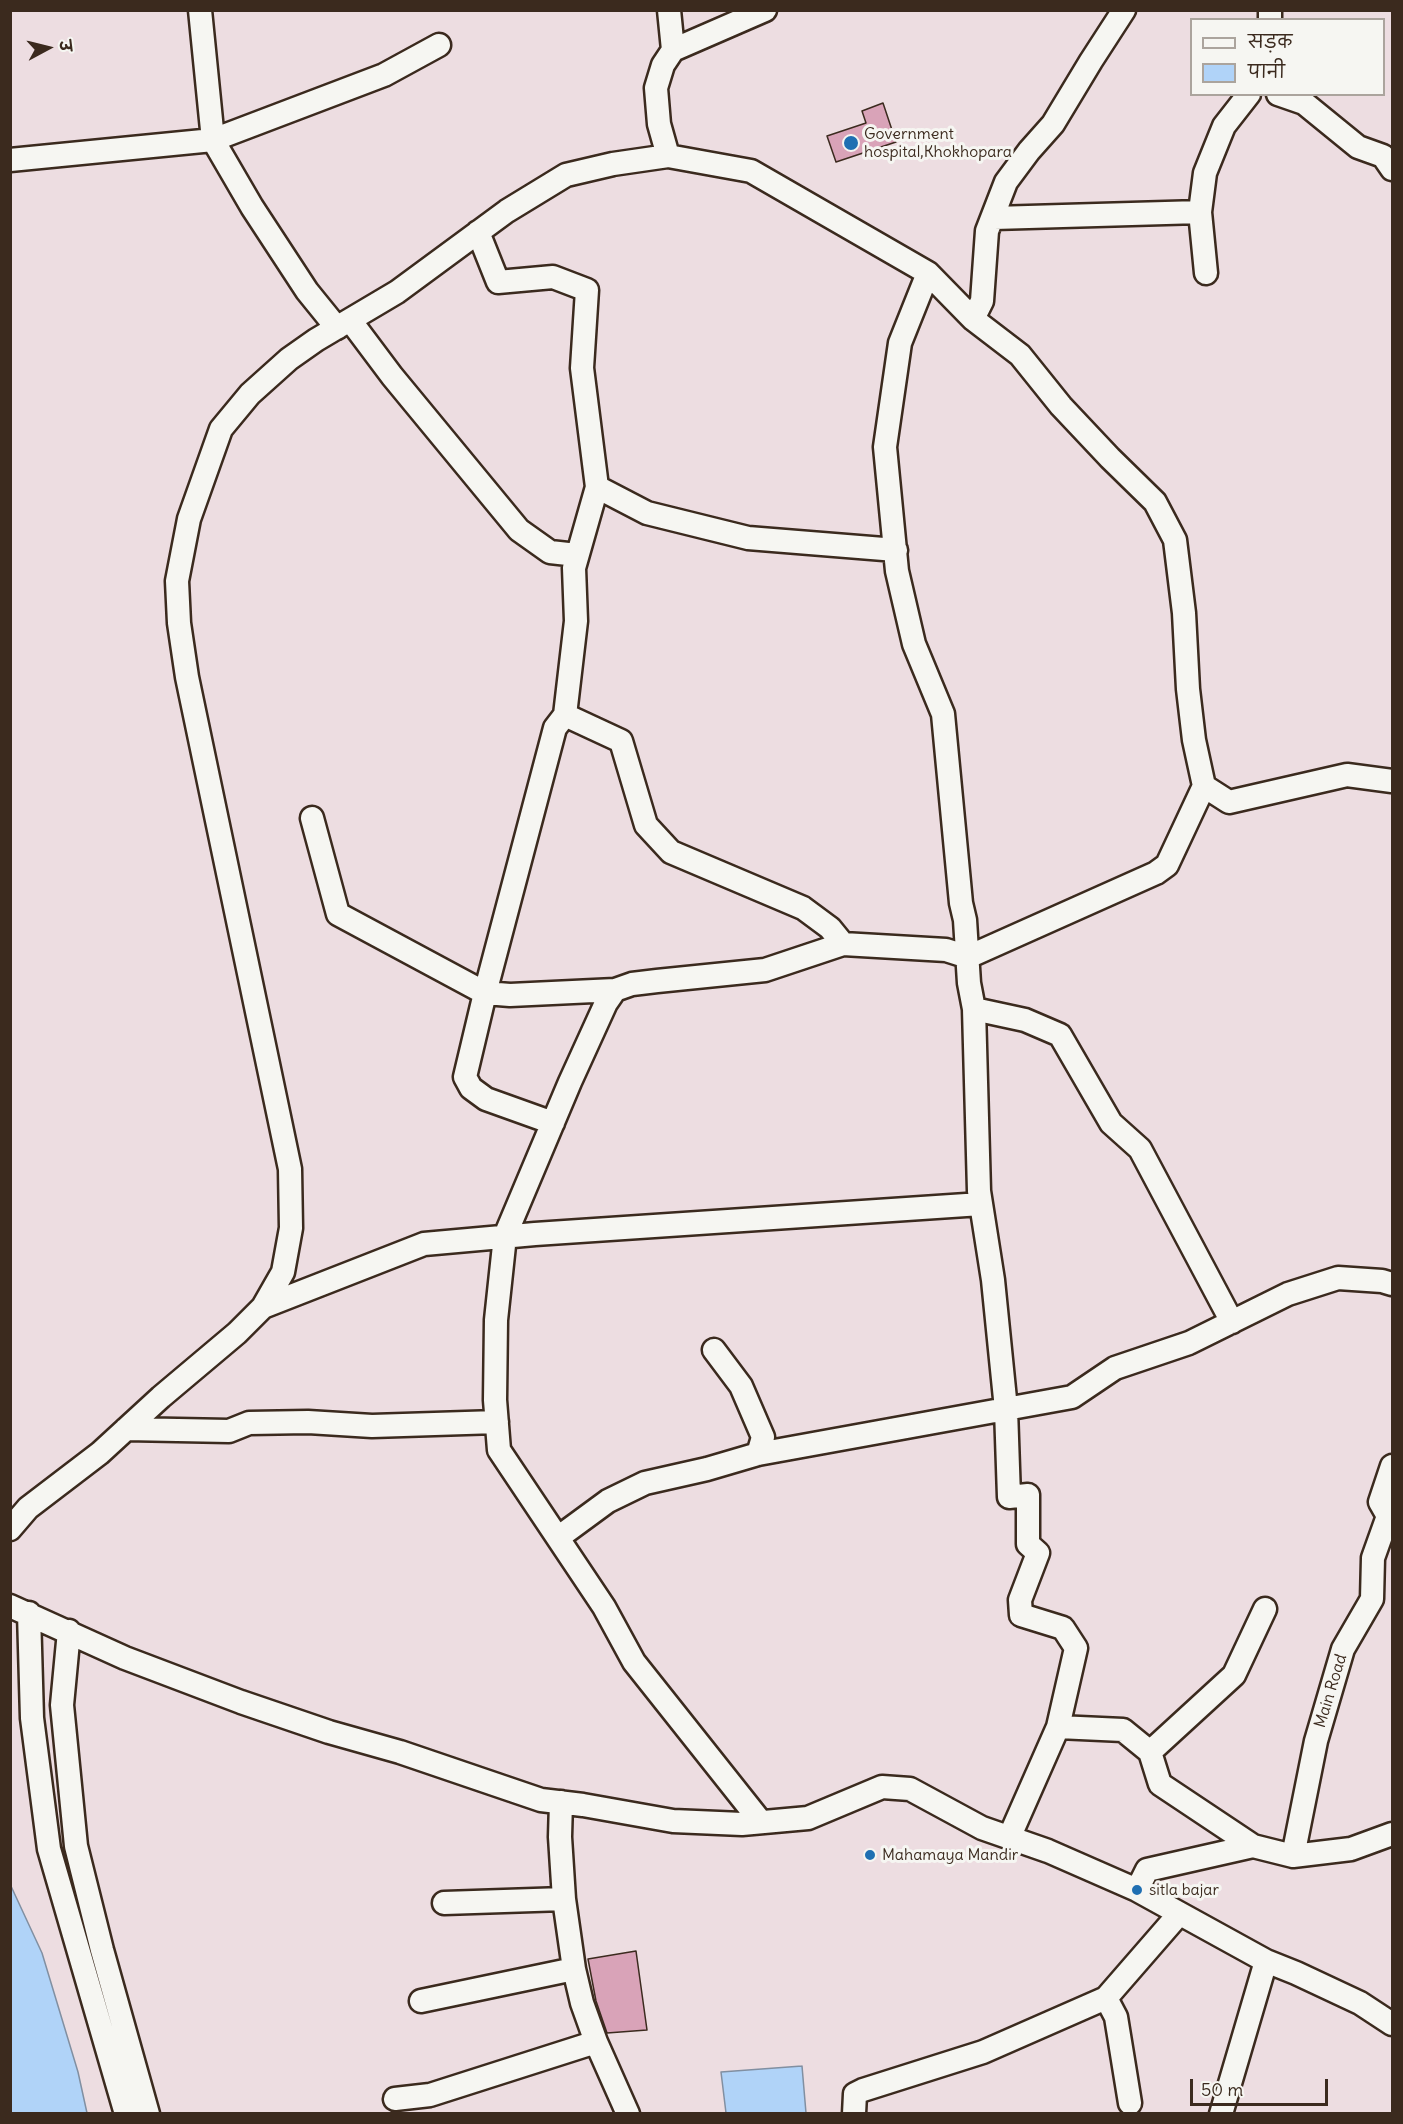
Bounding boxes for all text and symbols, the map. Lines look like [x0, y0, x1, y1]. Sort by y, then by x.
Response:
north arrow [18, 18, 78, 78]
legend [1190, 18, 1385, 96]
text: सड़क [1248, 30, 1292, 53]
text: उ [55, 39, 76, 52]
text: पानी [1248, 60, 1285, 83]
place label: Government hospital,Khokhopara [864, 124, 1012, 162]
marker: Government hospital,Khokhopara [842, 134, 860, 152]
street label: Main Road [1311, 1652, 1351, 1730]
place label: Mahamaya Mandir [882, 1845, 1018, 1865]
marker: Mahamaya Mandir [863, 1848, 877, 1862]
place label: sitla bajar [1149, 1880, 1219, 1900]
marker: sitla bajar [1130, 1883, 1144, 1897]
scale bar [1193, 2067, 1331, 2105]
text: 50 m [1201, 2078, 1243, 2101]

